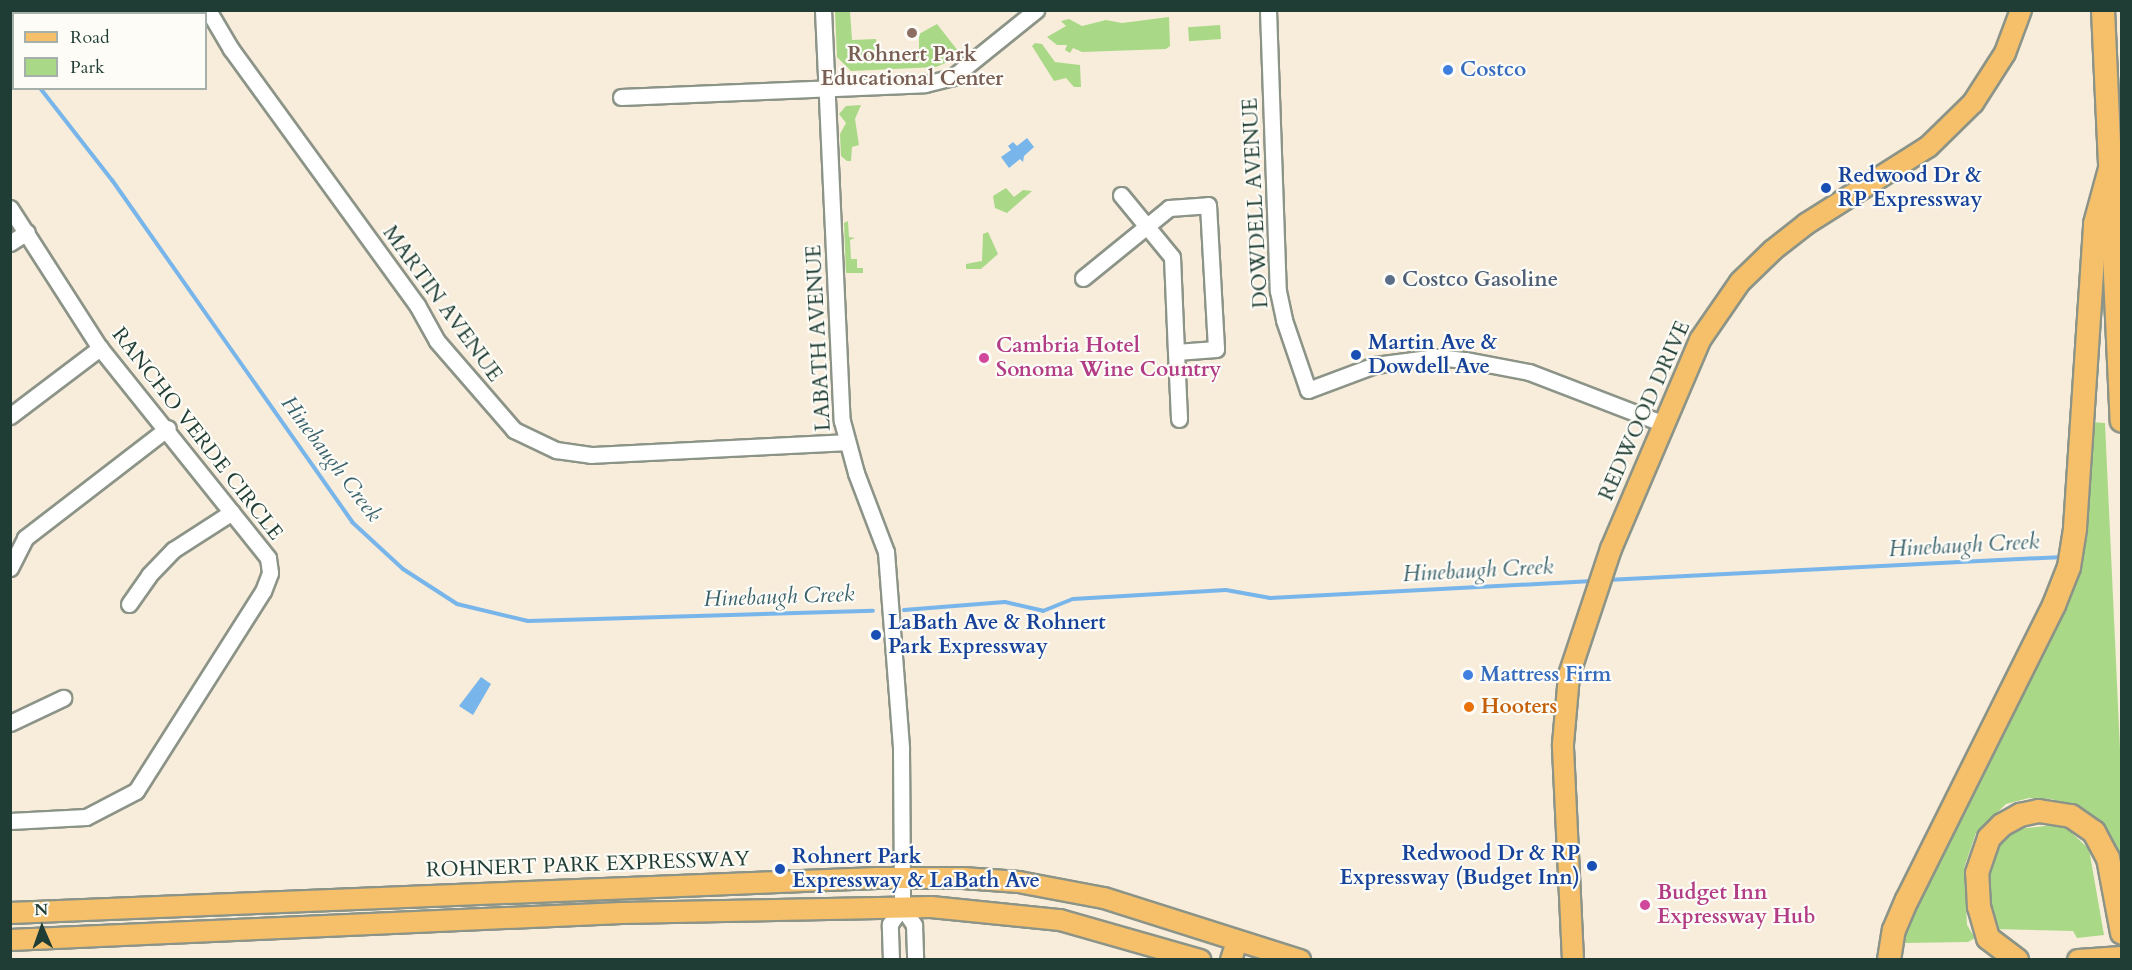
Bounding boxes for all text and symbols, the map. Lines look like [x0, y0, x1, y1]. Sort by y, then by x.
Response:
legend [12, 12, 207, 90]
text: Road [70, 25, 110, 50]
marker: Rohnert Park Educational Center [905, 26, 919, 40]
place label: Rohnert Park Educational Center [821, 42, 1003, 92]
text: Park [70, 55, 105, 80]
place label: Costco [1460, 57, 1526, 83]
marker: Costco [1441, 63, 1455, 77]
street label: DOWDELL AVENUE [1238, 97, 1274, 309]
place label: Redwood Dr & RP Expressway [1838, 163, 1982, 213]
marker: Redwood Dr & RP Expressway [1819, 181, 1833, 195]
street label: MARTIN AVENUE [377, 221, 507, 387]
street label: LABATH AVENUE [802, 244, 836, 432]
place label: Costco Gasoline [1402, 267, 1558, 293]
marker: Costco Gasoline [1383, 273, 1397, 287]
street label: REDWOOD DRIVE [1594, 317, 1696, 505]
street label: RANCHO VERDE CIRCLE [106, 323, 288, 545]
place label: Martin Ave & Dowdell Ave [1368, 330, 1497, 380]
place label: Cambria Hotel Sonoma Wine Country [996, 333, 1221, 383]
marker: Martin Ave & Dowdell Ave [1349, 348, 1363, 362]
marker: Cambria Hotel Sonoma Wine Country [977, 351, 991, 365]
water label: Hinebaugh Creek [275, 391, 387, 527]
water label: Hinebaugh Creek [1888, 529, 2040, 563]
water label: Hinebaugh Creek [1402, 554, 1554, 588]
water label: Hinebaugh Creek [703, 581, 855, 613]
place label: LaBath Ave & Rohnert Park Expressway [888, 610, 1106, 660]
marker: LaBath Ave & Rohnert Park Expressway [869, 628, 883, 642]
place label: Mattress Firm [1480, 662, 1611, 688]
marker: Mattress Firm [1461, 668, 1475, 682]
place label: Hooters [1481, 694, 1557, 720]
marker: Hooters [1462, 700, 1476, 714]
place label: Redwood Dr & RP Expressway (Budget Inn) [1340, 841, 1580, 891]
place label: Rohnert Park Expressway & LaBath Ave [792, 844, 1040, 894]
street label: ROHNERT PARK EXPRESSWAY [426, 847, 750, 883]
marker: Redwood Dr & RP Expressway (Budget Inn) [1585, 859, 1599, 873]
marker: Rohnert Park Expressway & LaBath Ave [773, 862, 787, 876]
place label: Budget Inn Expressway Hub [1657, 880, 1815, 930]
north arrow [12, 898, 72, 958]
marker: Budget Inn Expressway Hub [1638, 898, 1652, 912]
text: N [34, 899, 49, 921]

